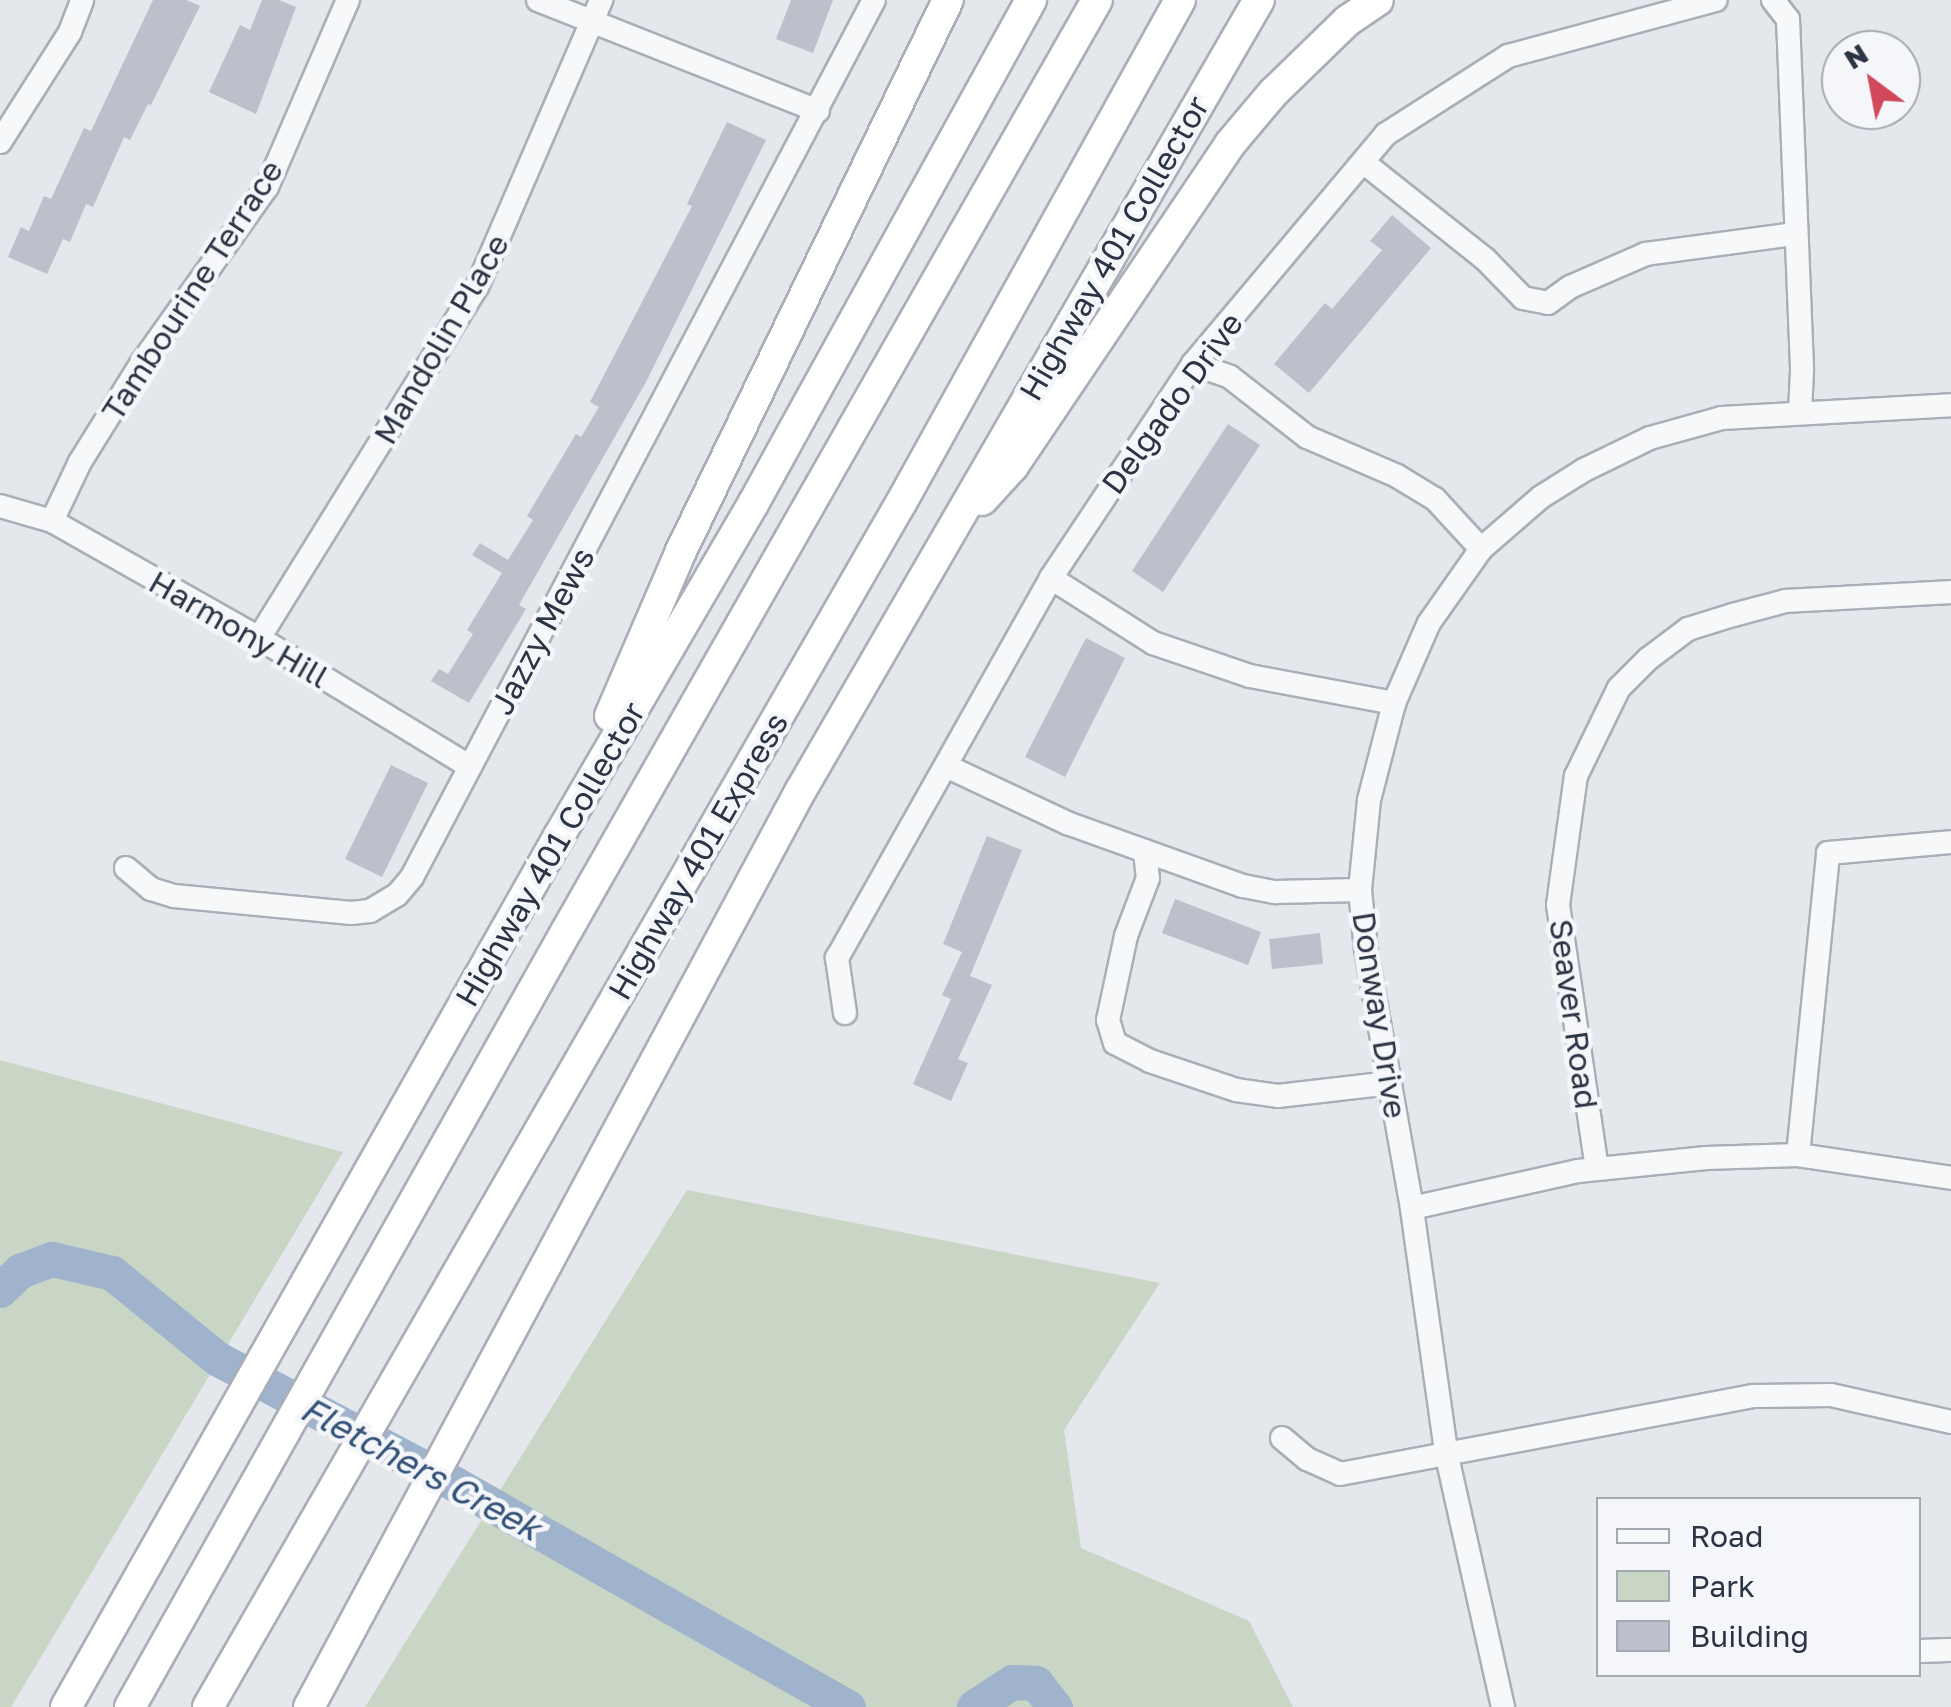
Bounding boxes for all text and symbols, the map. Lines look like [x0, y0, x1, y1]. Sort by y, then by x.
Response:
north arrow [1821, 30, 1921, 130]
text: N [1838, 36, 1874, 75]
street label: Highway 401 Collector [1011, 89, 1217, 407]
street label: Tambourine Terrace [93, 152, 291, 428]
street label: Mandolin Place [365, 227, 517, 451]
street label: Delgado Drive [1093, 305, 1251, 501]
street label: Jazzy Mews [482, 541, 602, 721]
street label: Harmony Hill [142, 562, 336, 696]
street label: Highway 401 Collector [447, 695, 653, 1013]
street label: Highway 401 Express [600, 706, 796, 1006]
street label: Donway Drive [1345, 909, 1415, 1121]
street label: Seaver Road [1542, 917, 1606, 1111]
water label: Fletchers Creek [294, 1387, 548, 1549]
legend [1596, 1497, 1921, 1677]
text: Road [1690, 1518, 1764, 1554]
text: Park [1690, 1568, 1755, 1604]
text: Building [1690, 1618, 1809, 1654]

